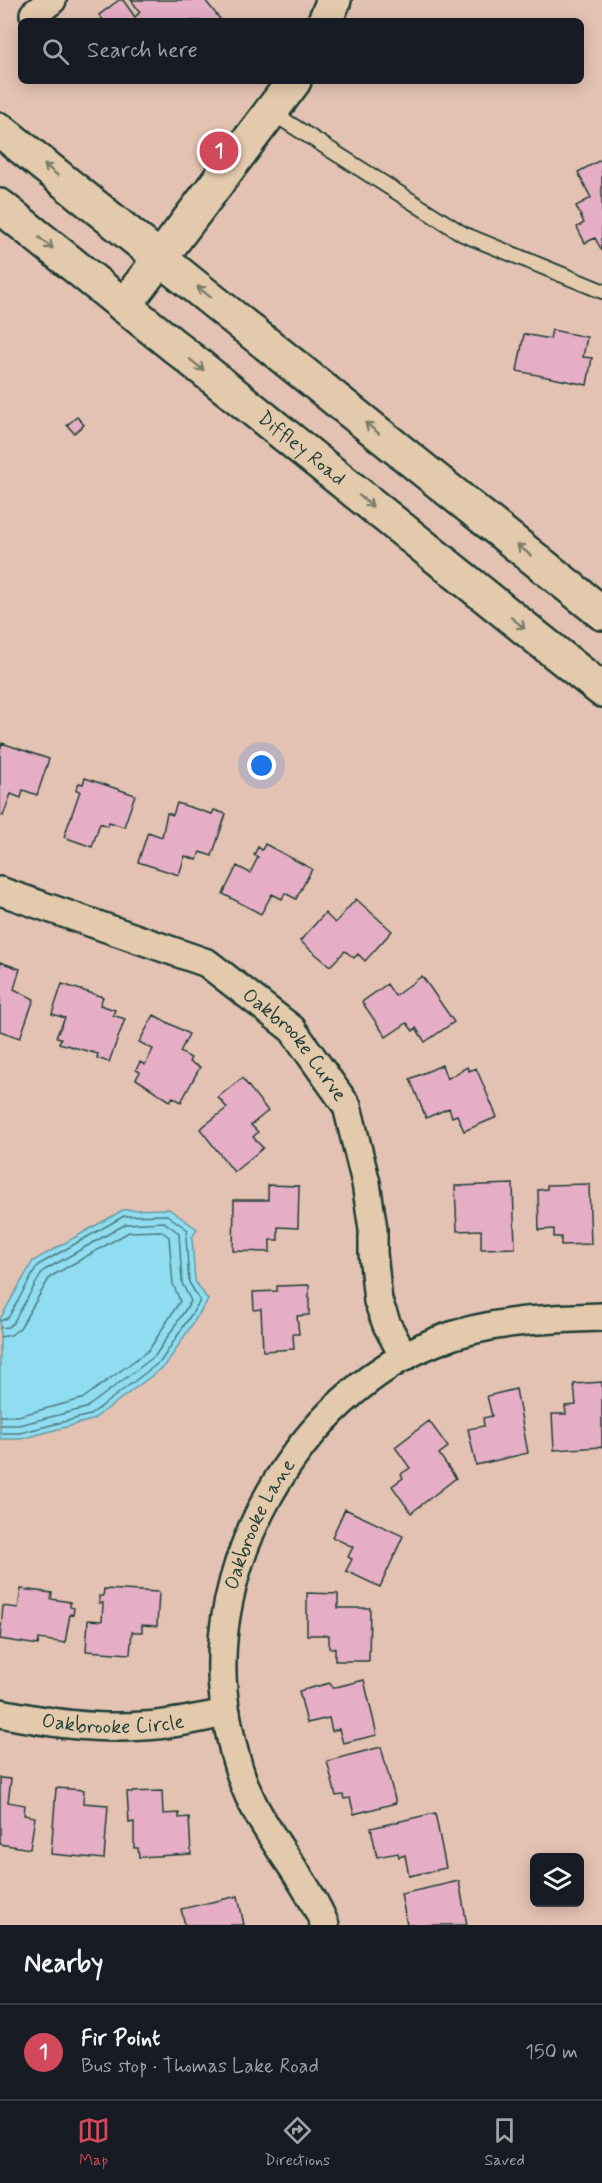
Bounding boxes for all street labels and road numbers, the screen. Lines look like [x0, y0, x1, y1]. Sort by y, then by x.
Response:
street label: Diffley Road [252, 405, 351, 492]
street label: Oakbrooke Curve [237, 982, 353, 1107]
street label: Oakbrooke Lane [218, 1453, 302, 1593]
street label: Oakbrooke Circle [40, 1707, 186, 1741]

